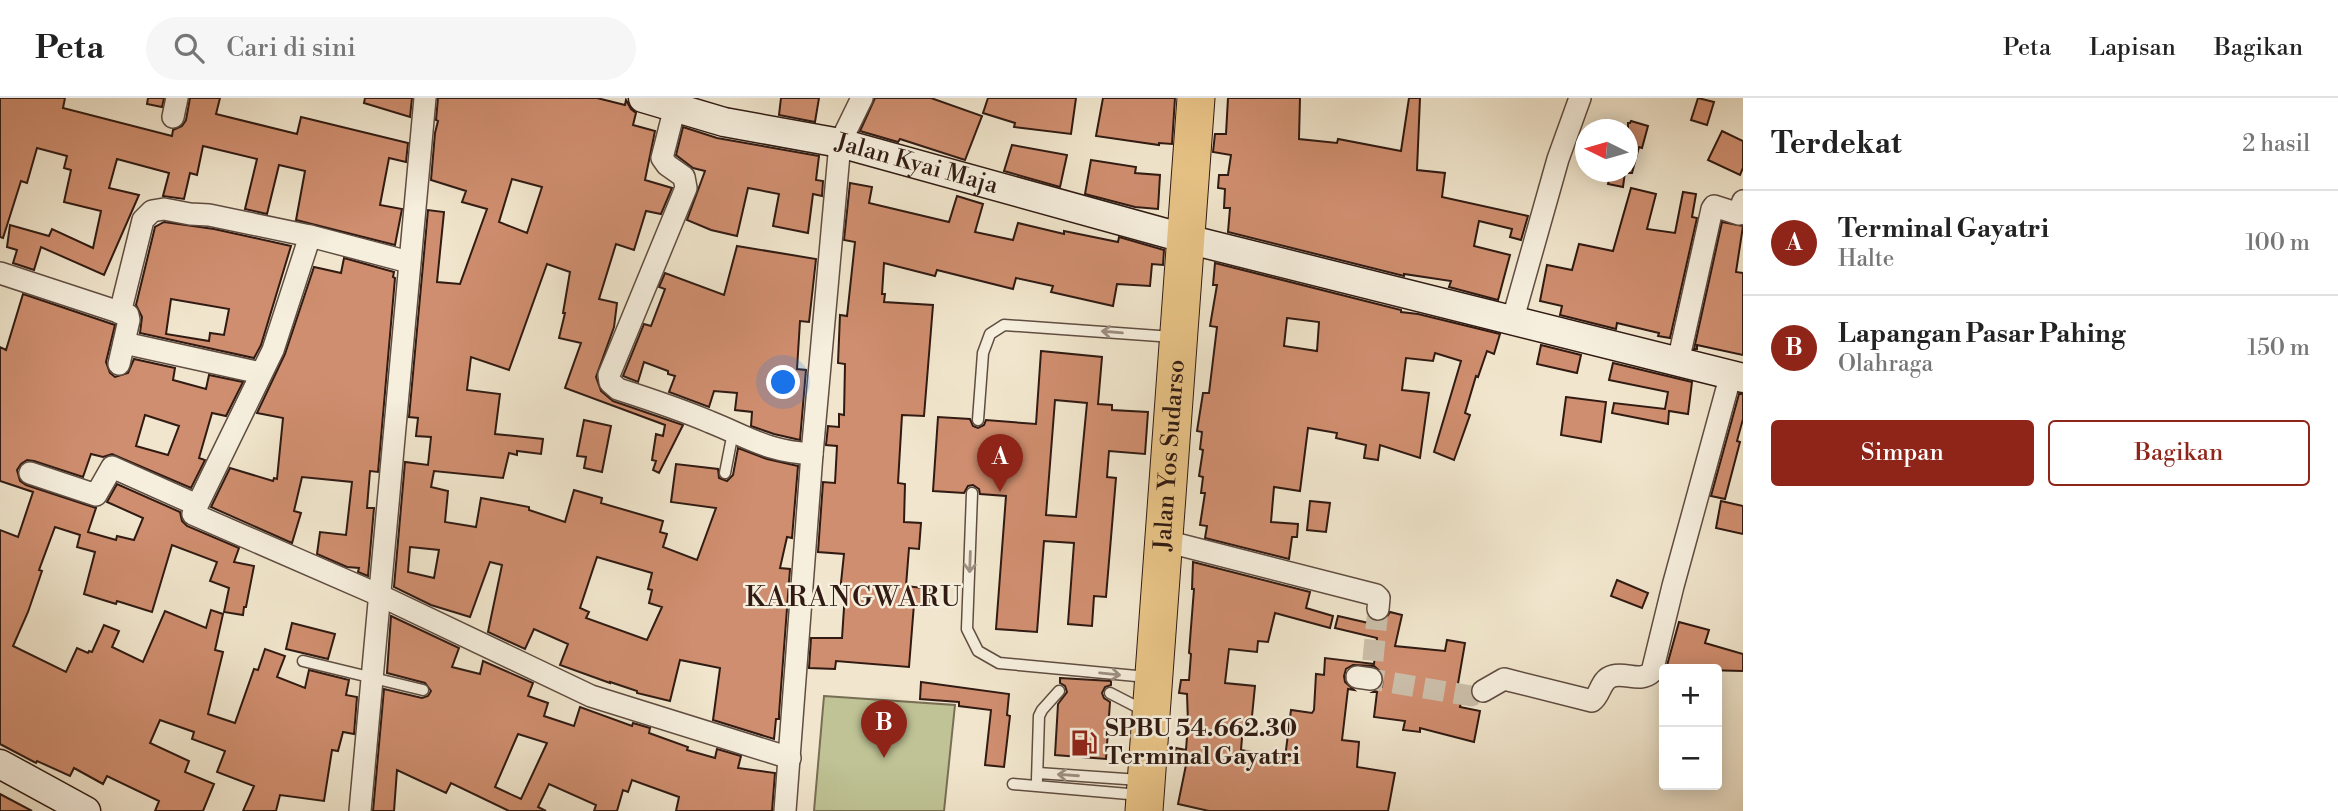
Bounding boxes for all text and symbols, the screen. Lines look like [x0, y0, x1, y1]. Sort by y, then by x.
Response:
search box [146, 17, 636, 80]
text: Peta [35, 28, 104, 69]
icon: search [170, 29, 208, 67]
text: Cari di sini [226, 32, 356, 64]
text: Peta [2003, 33, 2051, 63]
text: Lapisan [2089, 33, 2176, 63]
text: Bagikan [2214, 33, 2303, 63]
north arrow [1575, 119, 1638, 182]
text: Terdekat [1771, 125, 1902, 163]
street label: Jalan Kyai Maja [831, 127, 1002, 201]
text: 2 hasil [2242, 130, 2310, 158]
text: Terminal Gayatri [1838, 213, 2049, 245]
text: A [1786, 229, 1802, 257]
text: 100 m [2245, 229, 2310, 257]
text: Halte [1838, 245, 1894, 273]
text: Lapangan Pasar Pahing [1838, 318, 2125, 350]
one-way arrow [1101, 325, 1124, 338]
text: B [1785, 334, 1803, 362]
text: 150 m [2247, 334, 2310, 362]
text: Olahraga [1838, 350, 1933, 378]
street label: Jalan Yos Sudarso [1148, 358, 1192, 553]
your location [766, 365, 800, 399]
button: Simpan [1771, 420, 2034, 486]
button: Bagikan [2048, 420, 2310, 486]
pin: A [977, 434, 1023, 492]
one-way arrow [963, 550, 976, 573]
district label: KARANGWARU [745, 580, 963, 615]
map controls [1659, 664, 1722, 790]
button: + [1659, 664, 1722, 727]
one-way arrow [1098, 667, 1121, 680]
pin: B [861, 700, 907, 758]
place label: SPBU 54.662.30 Terminal Gayatri [1105, 714, 1300, 772]
button: − [1659, 727, 1722, 790]
fuel station icon: SPBU 54.662.30 Terminal Gayatri [1069, 728, 1099, 758]
one-way arrow [1057, 768, 1079, 781]

